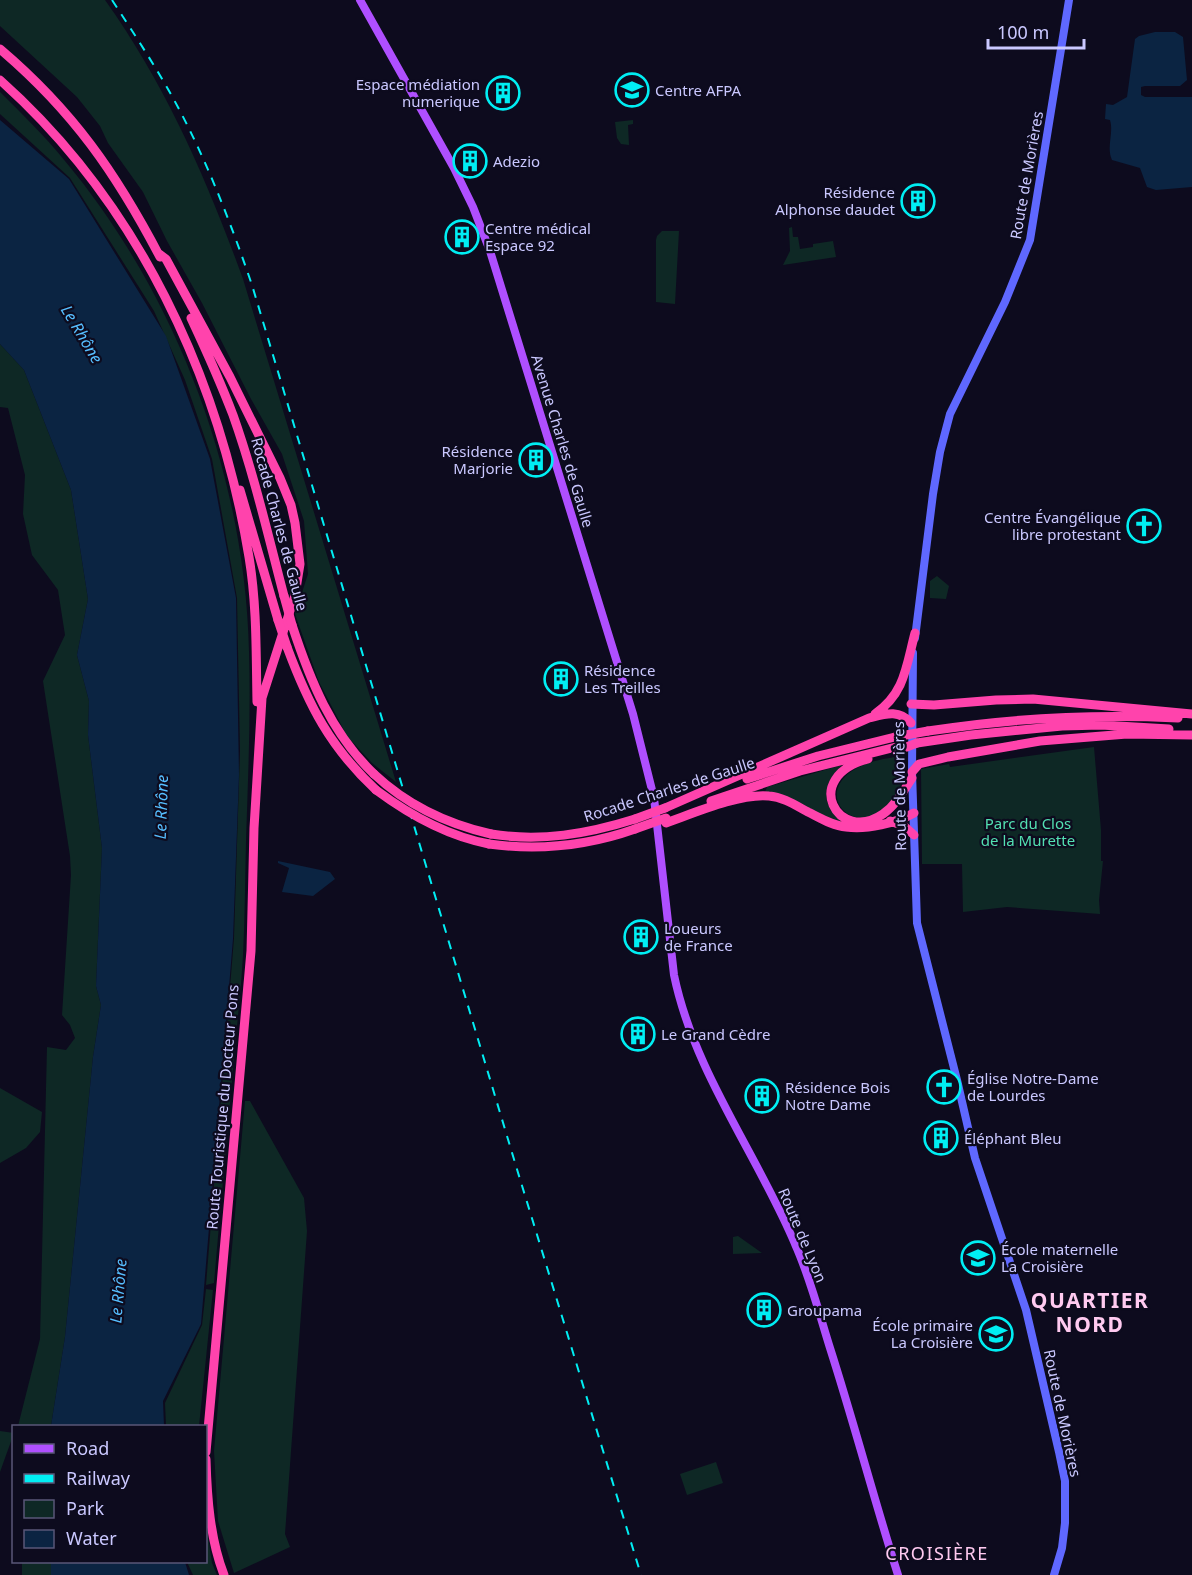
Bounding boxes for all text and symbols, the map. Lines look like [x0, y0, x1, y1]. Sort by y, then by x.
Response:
scale bar [988, 12, 1084, 50]
text: 100 m [997, 20, 1049, 44]
school or university icon: Centre AFPA [614, 72, 650, 108]
place label: Espace médiation numerique [356, 74, 480, 111]
building icon: Espace médiation numerique [485, 75, 521, 111]
place label: Centre AFPA [655, 80, 742, 100]
street label: Route de Morières [1005, 109, 1047, 241]
building icon: Adezio [452, 143, 488, 179]
place label: Adezio [493, 151, 540, 171]
place label: Résidence Alphonse daudet [775, 182, 896, 219]
building icon: Résidence Alphonse daudet [900, 183, 936, 219]
place label: Centre médical Espace 92 [485, 218, 591, 255]
building icon: Centre médical Espace 92 [444, 219, 480, 255]
water label: Le Rhône [56, 301, 108, 367]
street label: Avenue Charles de Gaulle [527, 352, 599, 530]
street label: Rocade Charles de Gaulle [247, 435, 313, 613]
place label: Résidence Marjorie [442, 441, 513, 478]
building icon: Résidence Marjorie [518, 442, 554, 478]
place label: Centre Évangélique libre protestant [984, 507, 1122, 544]
church icon: Centre Évangélique libre protestant [1126, 508, 1162, 544]
place label: Résidence Les Treilles [584, 660, 661, 697]
building icon: Résidence Les Treilles [543, 661, 579, 697]
street label: Route de Morières [888, 721, 910, 851]
street label: Rocade Charles de Gaulle [581, 752, 757, 826]
water label: Le Rhône [149, 774, 173, 840]
park label: Parc du Clos de la Murette [981, 813, 1075, 850]
place label: Loueurs de France [664, 918, 733, 955]
building icon: Loueurs de France [623, 919, 659, 955]
street label: Route Touristique du Docteur Pons [201, 984, 243, 1230]
building icon: Le Grand Cèdre [620, 1016, 656, 1052]
place label: Le Grand Cèdre [661, 1024, 770, 1044]
place label: Église Notre-Dame de Lourdes [967, 1068, 1099, 1105]
church icon: Église Notre-Dame de Lourdes [926, 1069, 962, 1105]
place label: Résidence Bois Notre Dame [785, 1077, 890, 1114]
building icon: Résidence Bois Notre Dame [744, 1078, 780, 1114]
building icon: Éléphant Bleu [923, 1120, 959, 1156]
place label: Éléphant Bleu [964, 1128, 1062, 1148]
street label: Route de Lyon [774, 1185, 832, 1285]
place label: École maternelle La Croisière [1001, 1239, 1118, 1276]
school or university icon: École maternelle La Croisière [960, 1240, 996, 1276]
water label: Le Rhône [104, 1258, 132, 1324]
district label: QUARTIER NORD [1031, 1286, 1149, 1338]
building icon: Groupama [746, 1292, 782, 1328]
place label: Groupama [787, 1300, 862, 1320]
place label: École primaire La Croisière [872, 1315, 973, 1352]
school or university icon: École primaire La Croisière [978, 1316, 1014, 1352]
street label: Route de Morières [1040, 1347, 1086, 1479]
legend [12, 1425, 207, 1563]
text: Road [66, 1436, 109, 1460]
text: Railway [66, 1466, 131, 1490]
text: Park [66, 1496, 104, 1520]
text: Water [66, 1526, 117, 1550]
district label: CROISIÈRE [885, 1541, 989, 1565]

